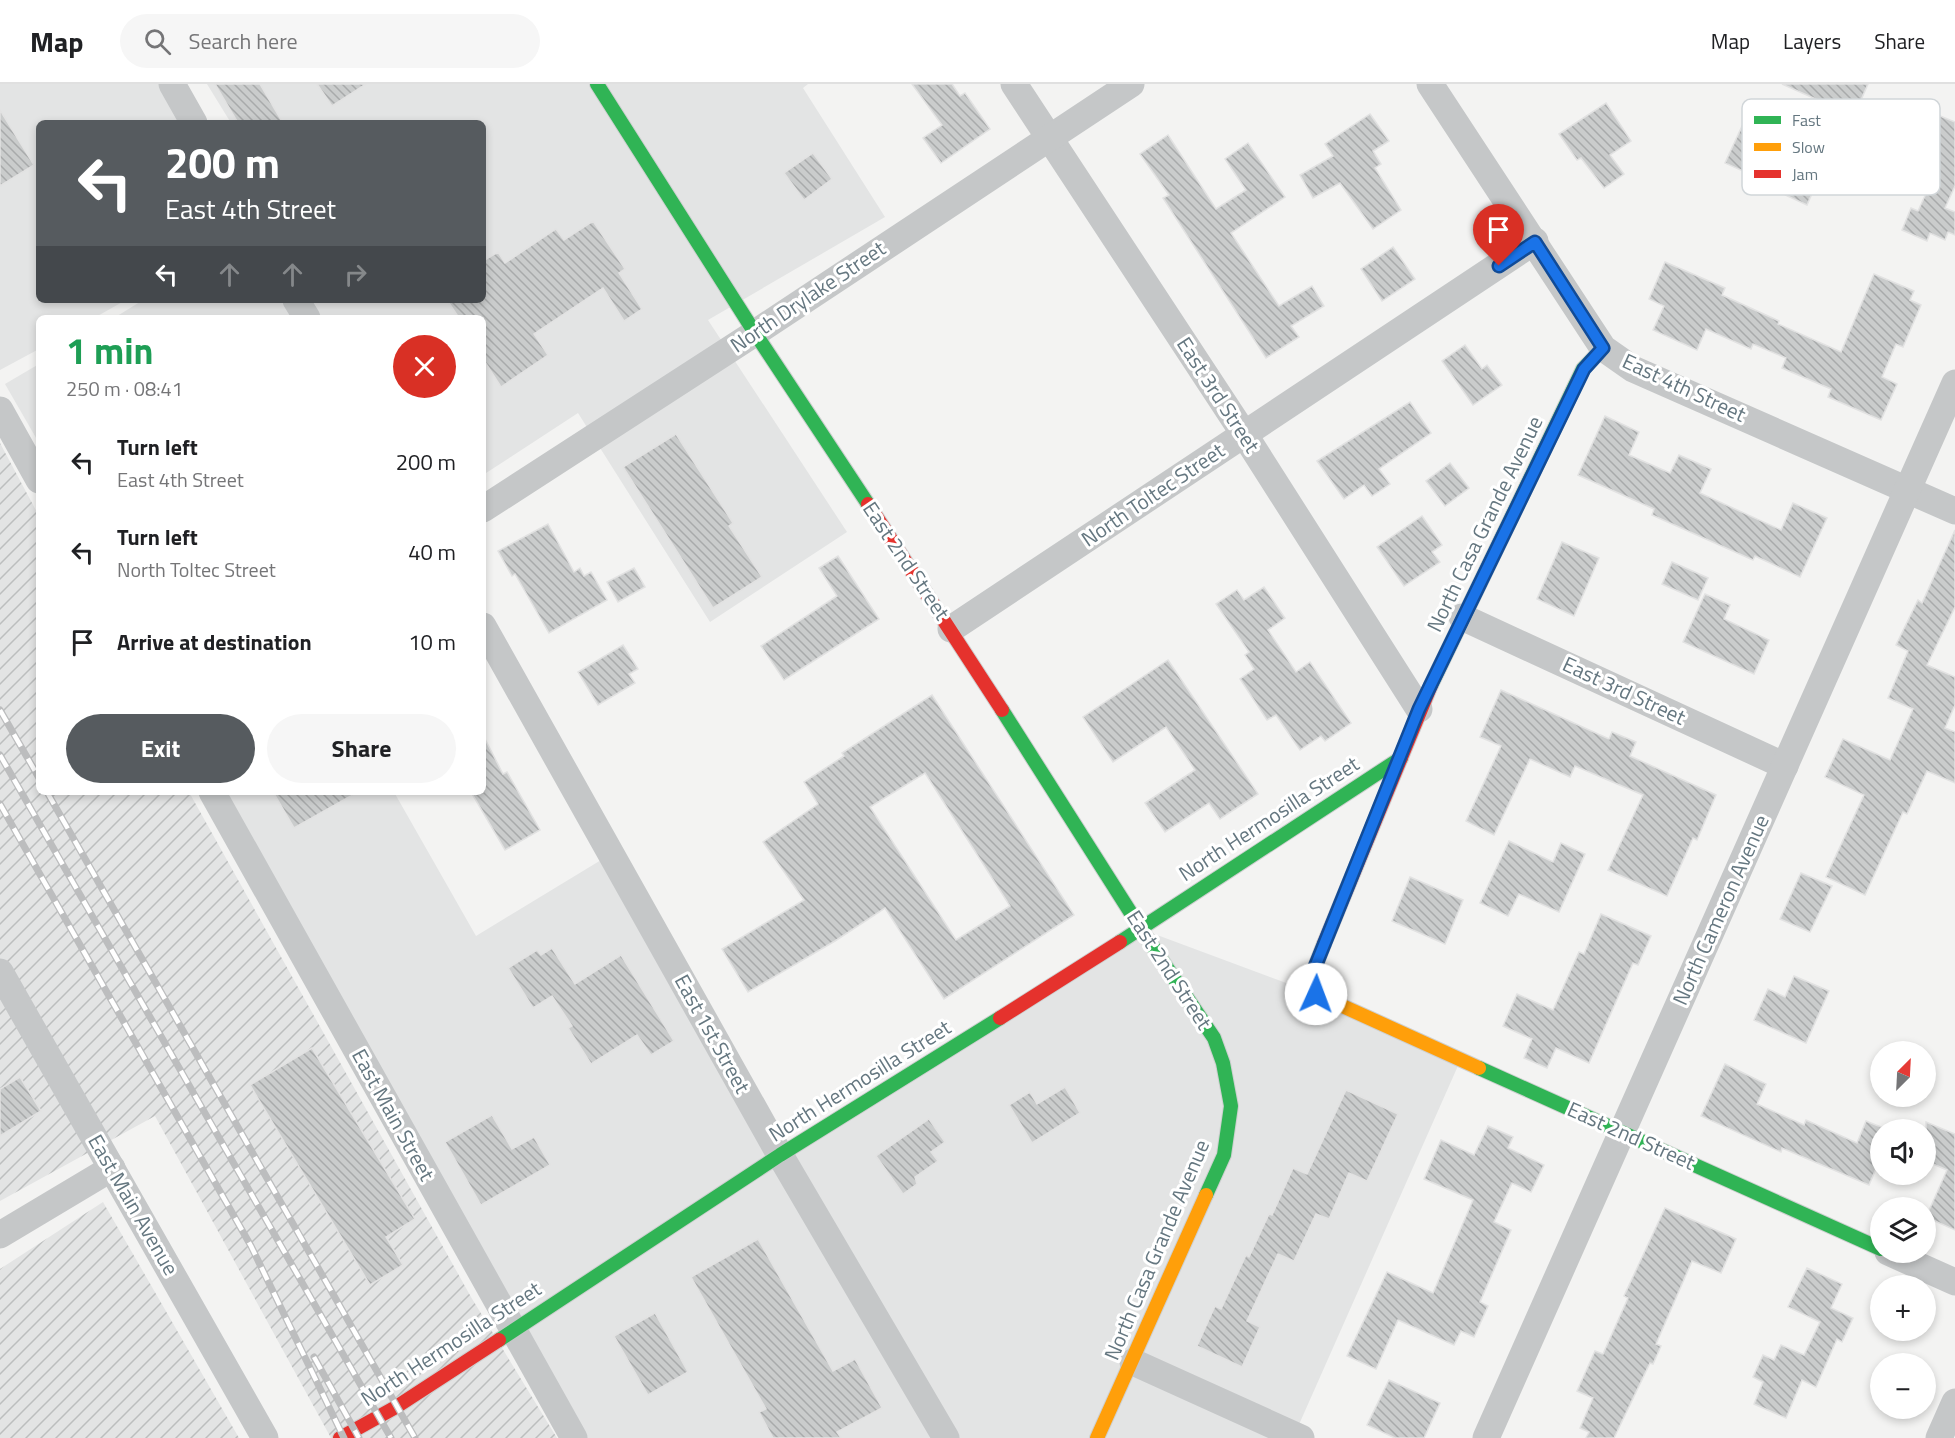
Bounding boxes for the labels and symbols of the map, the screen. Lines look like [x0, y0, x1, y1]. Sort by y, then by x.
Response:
legend [1742, 99, 1940, 195]
text: Fast [1792, 108, 1821, 132]
text: Slow [1792, 135, 1825, 159]
text: Jam [1792, 162, 1818, 186]
pin [1473, 204, 1524, 266]
street label: North Drylake Street [723, 232, 892, 360]
street label: East 3rd Street [1169, 330, 1269, 459]
street label: East 4th Street [1617, 344, 1752, 430]
street label: North Casa Grande Avenue [1418, 410, 1550, 637]
street label: North Toltec Street [1074, 434, 1231, 554]
street label: East 2nd Street [855, 495, 959, 627]
street label: East 3rd Street [1558, 648, 1692, 733]
street label: North Hermosilla Street [1172, 747, 1366, 889]
street label: North Cameron Avenue [1664, 809, 1777, 1010]
street label: East 2nd Street [1119, 903, 1221, 1036]
position arrow [1284, 962, 1348, 1026]
street label: East 1st Street [667, 968, 759, 1099]
street label: North Hermosilla Street [762, 1011, 957, 1149]
north arrow [1870, 1041, 1936, 1107]
street label: East Main Street [344, 1043, 444, 1187]
street label: East 2nd Street [1562, 1093, 1701, 1178]
street label: East Main Avenue [80, 1128, 187, 1281]
street label: North Casa Grande Avenue [1095, 1134, 1217, 1365]
street label: North Hermosilla Street [354, 1272, 548, 1414]

